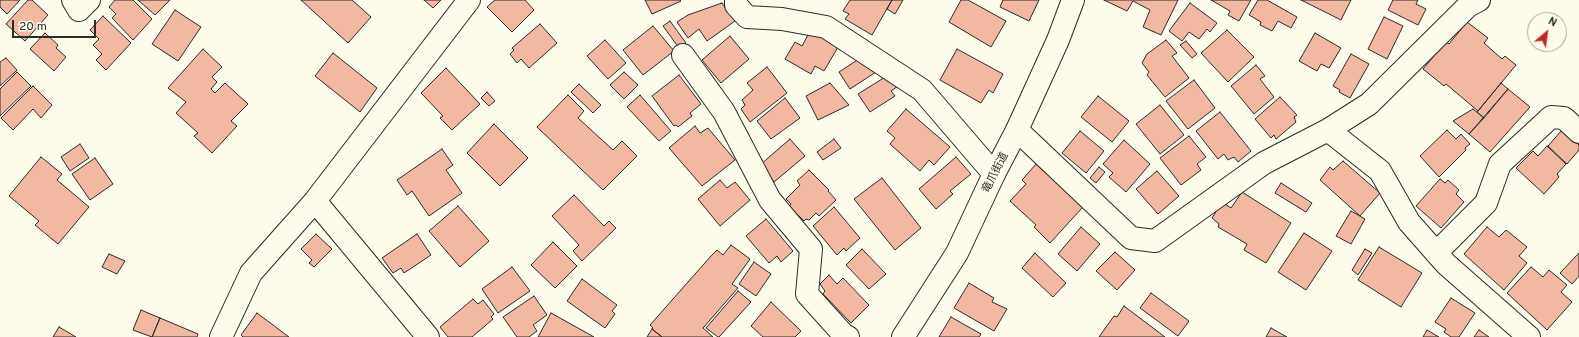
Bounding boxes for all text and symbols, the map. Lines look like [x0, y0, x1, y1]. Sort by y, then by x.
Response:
scale bar [14, 12, 98, 38]
north arrow [1527, 12, 1567, 52]
text: N [1545, 14, 1559, 30]
text: 20 m [19, 19, 47, 35]
street label: 竜爪街道 [980, 150, 1012, 196]

